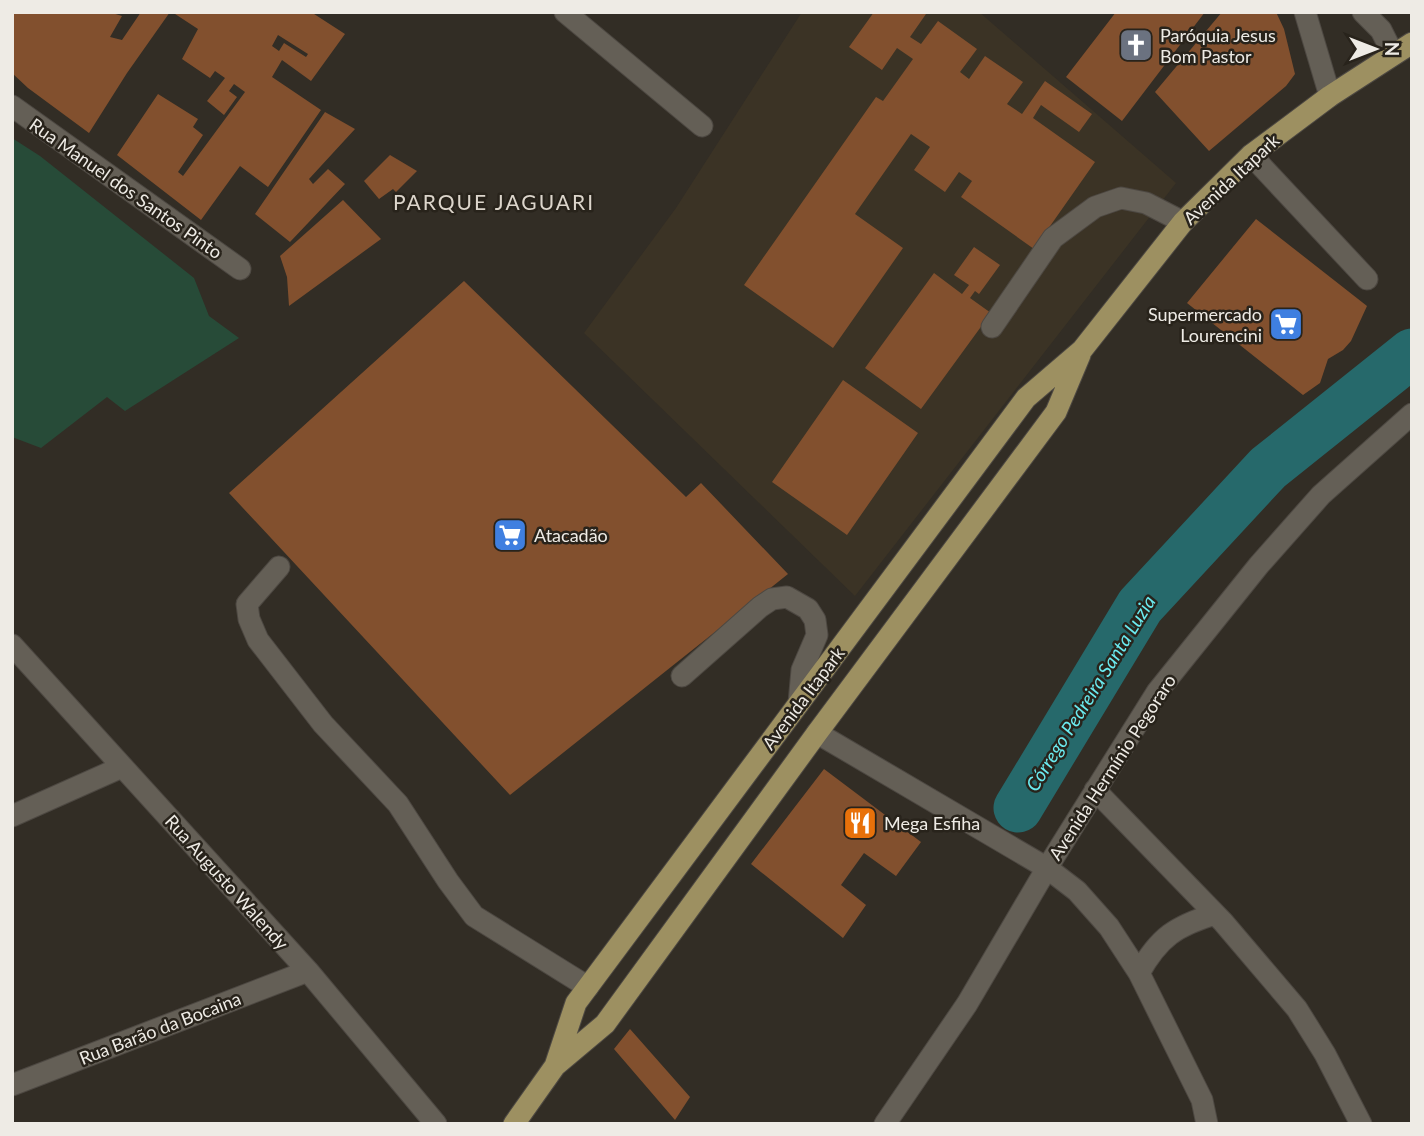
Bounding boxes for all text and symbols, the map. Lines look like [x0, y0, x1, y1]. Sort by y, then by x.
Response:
north arrow [1340, 14, 1410, 84]
place label: Paróquia Jesus Bom Pastor [1160, 24, 1276, 67]
church icon: Paróquia Jesus Bom Pastor [1117, 26, 1155, 64]
text: N [1381, 42, 1404, 56]
street label: Rua Manuel dos Santos Pinto [25, 113, 227, 263]
street label: Avenida Itapark [1179, 128, 1284, 229]
district label: PARQUE JAGUARI [393, 189, 595, 214]
place label: Supermercado Lourencini [1148, 303, 1262, 346]
supermarket icon: Supermercado Lourencini [1267, 305, 1305, 343]
supermarket icon: Atacadão [491, 516, 529, 554]
place label: Atacadão [534, 524, 608, 546]
water label: Córrego Pedreira Santa Luzia [1020, 591, 1160, 795]
street label: Avenida Itapark [757, 642, 849, 754]
street label: Avenida Hermínio Pegoraro [1044, 670, 1180, 864]
restaurant icon: Mega Esfiha [841, 804, 879, 842]
street label: Rua Augusto Walendy [161, 810, 294, 954]
place label: Mega Esfiha [884, 812, 980, 834]
street label: Rua Barão da Bocaina [76, 987, 244, 1069]

